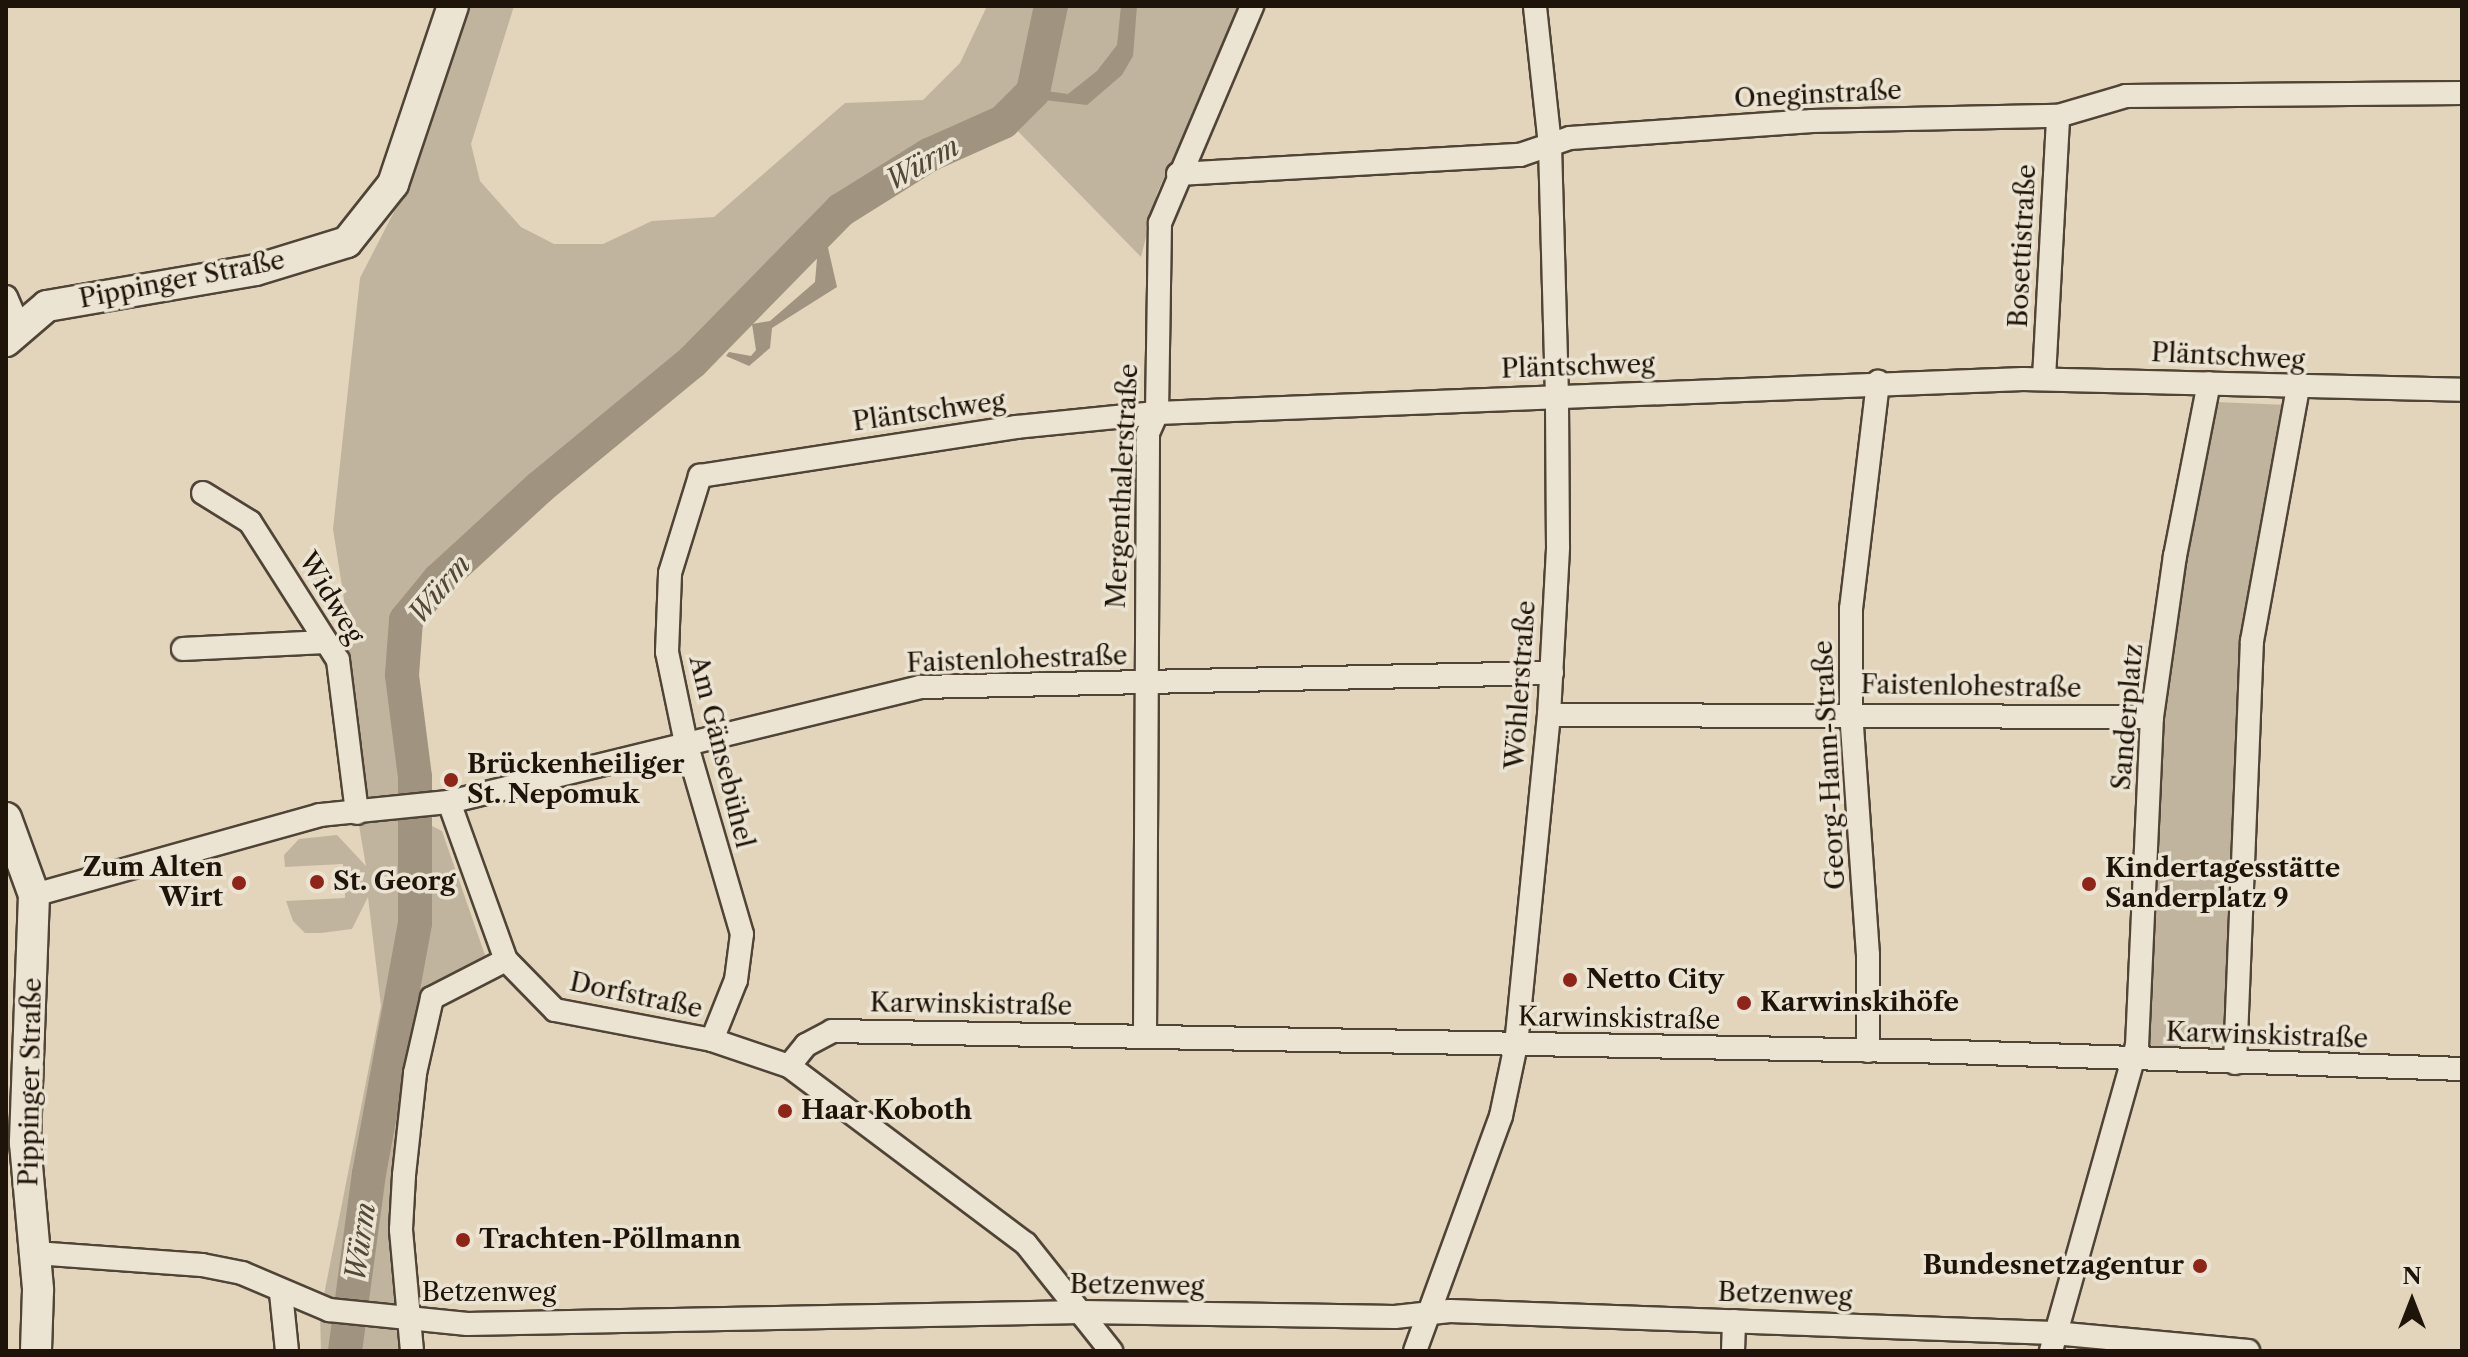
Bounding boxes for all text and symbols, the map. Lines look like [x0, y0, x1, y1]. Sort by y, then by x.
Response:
street label: Oneginstraße [1733, 75, 1903, 115]
water label: Würm [879, 129, 965, 197]
street label: Bosettistraße [2003, 163, 2043, 329]
street label: Pippinger Straße [76, 245, 288, 315]
street label: Pläntschweg [2150, 337, 2306, 377]
street label: Pläntschweg [1501, 349, 1655, 385]
street label: Mergenthalerstraße [1101, 363, 1145, 609]
street label: Pläntschweg [851, 386, 1007, 438]
street label: Widweg [292, 547, 370, 649]
water label: Würm [401, 548, 477, 630]
street label: Wöhlerstraße [1500, 599, 1542, 771]
street label: Georg-Hann-Straße [1808, 639, 1852, 891]
street label: Faistenlohestraße [906, 641, 1128, 679]
street label: Sanderplatz [2106, 643, 2150, 791]
street label: Am Gänsebühel [682, 653, 760, 851]
street label: Faistenlohestraße [1860, 669, 2082, 705]
place label: Brückenheiliger St. Nepomuk [467, 749, 685, 810]
marker: Brückenheiliger St. Nepomuk [442, 771, 460, 789]
place label: Zum Alten Wirt [82, 852, 223, 914]
place label: Kindertagesstätte Sanderplatz 9 [2105, 853, 2340, 914]
place label: St. Georg [333, 866, 455, 898]
marker: St. Georg [308, 873, 326, 891]
marker: Zum Alten Wirt [230, 874, 248, 892]
marker: Kindertagesstätte Sanderplatz 9 [2080, 875, 2098, 893]
place label: Netto City [1586, 964, 1724, 996]
street label: Dorfstraße [567, 967, 705, 1025]
marker: Netto City [1561, 971, 1579, 989]
street label: Pippinger Straße [14, 977, 48, 1187]
place label: Karwinskihöfe [1760, 987, 1959, 1019]
street label: Karwinskistraße [870, 988, 1072, 1022]
marker: Karwinskihöfe [1735, 994, 1753, 1012]
street label: Karwinskistraße [1518, 1002, 1720, 1036]
street label: Karwinskistraße [2165, 1017, 2369, 1055]
place label: Haar Koboth [801, 1095, 972, 1127]
marker: Haar Koboth [776, 1102, 794, 1120]
water label: Würm [338, 1200, 382, 1284]
place label: Trachten-Pöllmann [479, 1224, 741, 1256]
marker: Trachten-Pöllmann [454, 1231, 472, 1249]
place label: Bundesnetzagentur [1923, 1250, 2184, 1282]
marker: Bundesnetzagentur [2191, 1257, 2209, 1275]
north arrow [2372, 1261, 2452, 1341]
text: N [2402, 1263, 2422, 1290]
street label: Betzenweg [1069, 1269, 1205, 1303]
street label: Betzenweg [422, 1277, 556, 1309]
street label: Betzenweg [1717, 1277, 1853, 1313]

